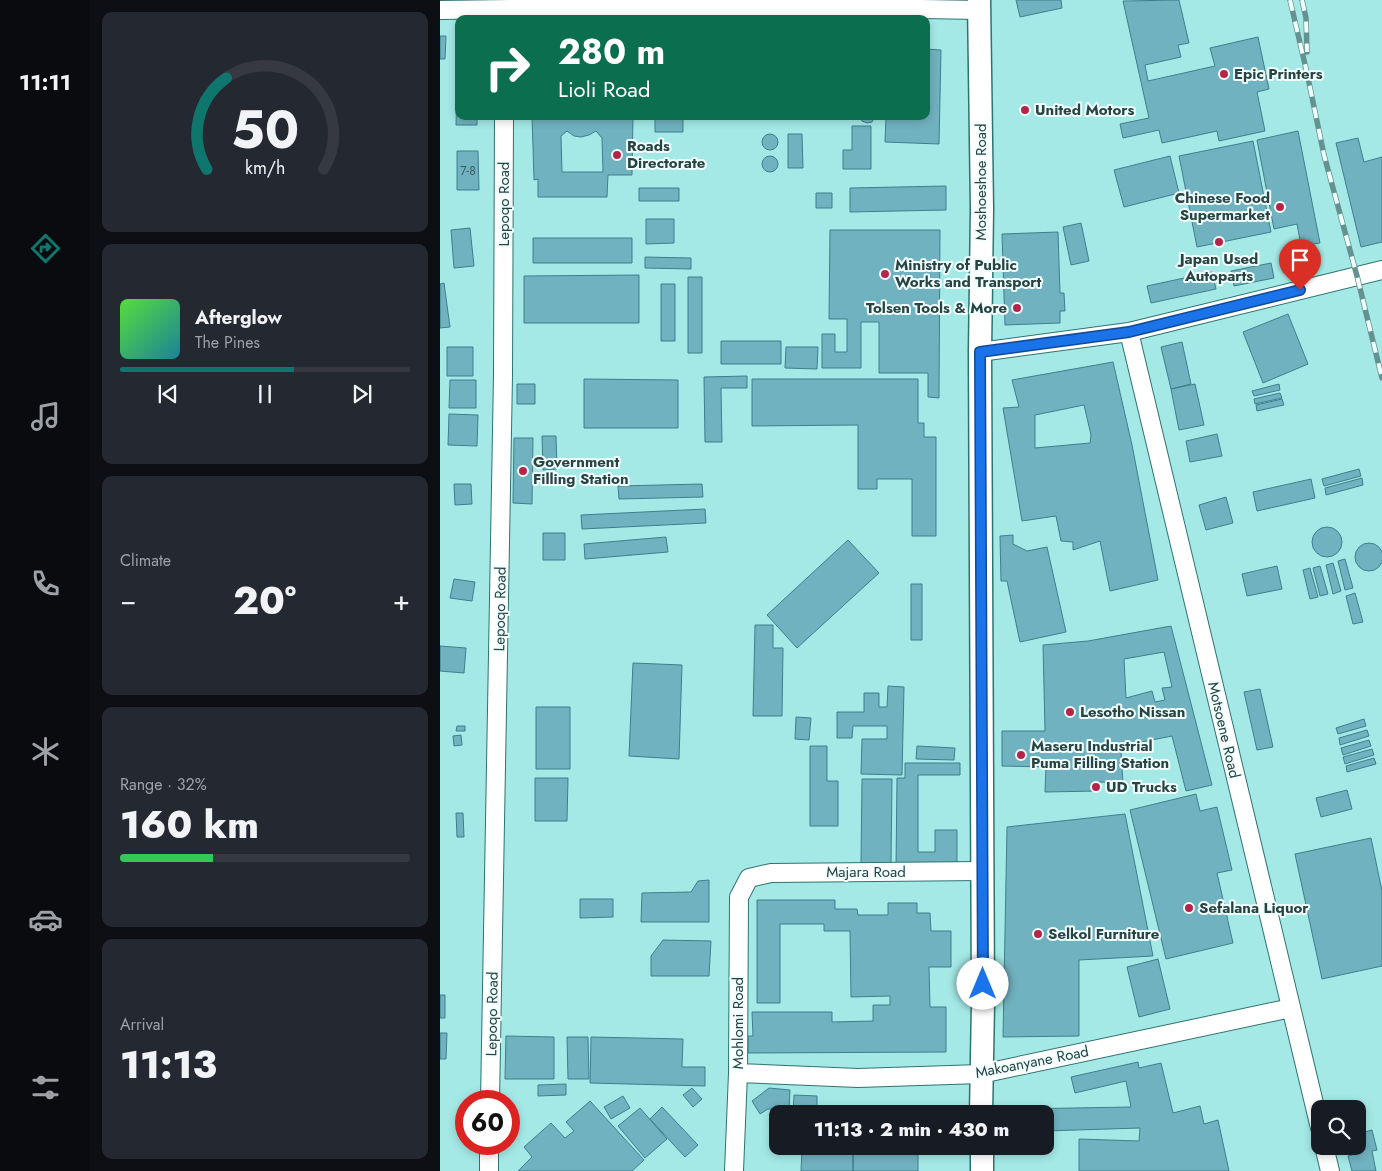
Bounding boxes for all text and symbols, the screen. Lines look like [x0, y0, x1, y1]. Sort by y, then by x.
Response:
text: 280 m [558, 27, 665, 77]
icon: right [475, 35, 540, 100]
place label: Epic Printers [1234, 63, 1323, 85]
text: 11:11 [19, 66, 71, 98]
marker: Epic Printers [1218, 68, 1230, 80]
text: Lioli Road [558, 73, 650, 105]
text: 50 [231, 92, 299, 168]
place label: United Motors [1035, 99, 1134, 121]
marker: United Motors [1019, 104, 1031, 116]
street label: Moshoeshoe Road [970, 124, 992, 240]
place label: Roads Directorate [627, 135, 706, 174]
marker: Roads Directorate [611, 149, 623, 161]
text: km/h [245, 155, 285, 181]
house number: 7-8 [460, 162, 476, 180]
street label: Lepoqo Road [493, 162, 515, 246]
place label: Chinese Food Supermarket [1175, 187, 1270, 226]
marker: Chinese Food Supermarket [1274, 201, 1286, 213]
icon: directions [28, 231, 63, 266]
marker: Japan Used Autoparts [1213, 236, 1225, 248]
pin [1279, 239, 1321, 290]
icon: arrive [1286, 246, 1314, 274]
place label: Japan Used Autoparts [1177, 248, 1258, 287]
place label: Ministry of Public Works and Transport [895, 254, 1041, 293]
marker: Ministry of Public Works and Transport [879, 268, 891, 280]
place label: Tolsen Tools & More [866, 297, 1007, 319]
marker: Tolsen Tools & More [1011, 302, 1023, 314]
text: Afterglow [195, 304, 282, 331]
text: The Pines [195, 331, 260, 354]
icon: previous [154, 380, 182, 408]
icon: pause [251, 380, 279, 408]
icon: next [348, 380, 376, 408]
icon: music [28, 399, 63, 434]
place label: Government Filling Station [533, 451, 629, 490]
marker: Government Filling Station [517, 465, 529, 477]
text: Climate [120, 549, 171, 572]
icon: phone [28, 566, 63, 601]
street label: Lepoqo Road [488, 566, 512, 652]
text: 20° [233, 573, 296, 628]
text: − [120, 580, 137, 621]
text: + [393, 580, 410, 621]
street label: Motsoene Road [1202, 680, 1246, 780]
place label: Lesotho Nissan [1080, 701, 1185, 723]
marker: Lesotho Nissan [1064, 706, 1076, 718]
icon: climate [28, 734, 63, 769]
place label: Maseru Industrial Puma Filling Station [1031, 735, 1169, 774]
marker: Maseru Industrial Puma Filling Station [1015, 749, 1027, 761]
text: Range · 32% [120, 773, 207, 796]
place label: UD Trucks [1106, 776, 1177, 798]
marker: UD Trucks [1090, 781, 1102, 793]
text: 160 km [120, 797, 259, 852]
street label: Majara Road [826, 861, 906, 883]
place label: Sefalana Liquor [1199, 897, 1309, 919]
icon: car [28, 902, 63, 937]
marker: Sefalana Liquor [1183, 902, 1195, 914]
place label: Selkol Furniture [1048, 923, 1160, 945]
marker: Selkol Furniture [1032, 928, 1044, 940]
position arrow [956, 957, 1008, 1009]
street label: Lepoqo Road [480, 971, 504, 1057]
street label: Mohlomi Road [727, 977, 749, 1069]
text: Arrival [120, 1013, 164, 1036]
text: 11:13 [120, 1037, 217, 1092]
street label: Makoanyane Road [973, 1040, 1091, 1084]
icon: filters [28, 1070, 63, 1105]
speed limit sign: 60 [455, 1090, 520, 1155]
map controls [1311, 1100, 1366, 1155]
button: search [1311, 1100, 1366, 1155]
text: 11:13 · 2 min · 430 m [814, 1116, 1009, 1143]

